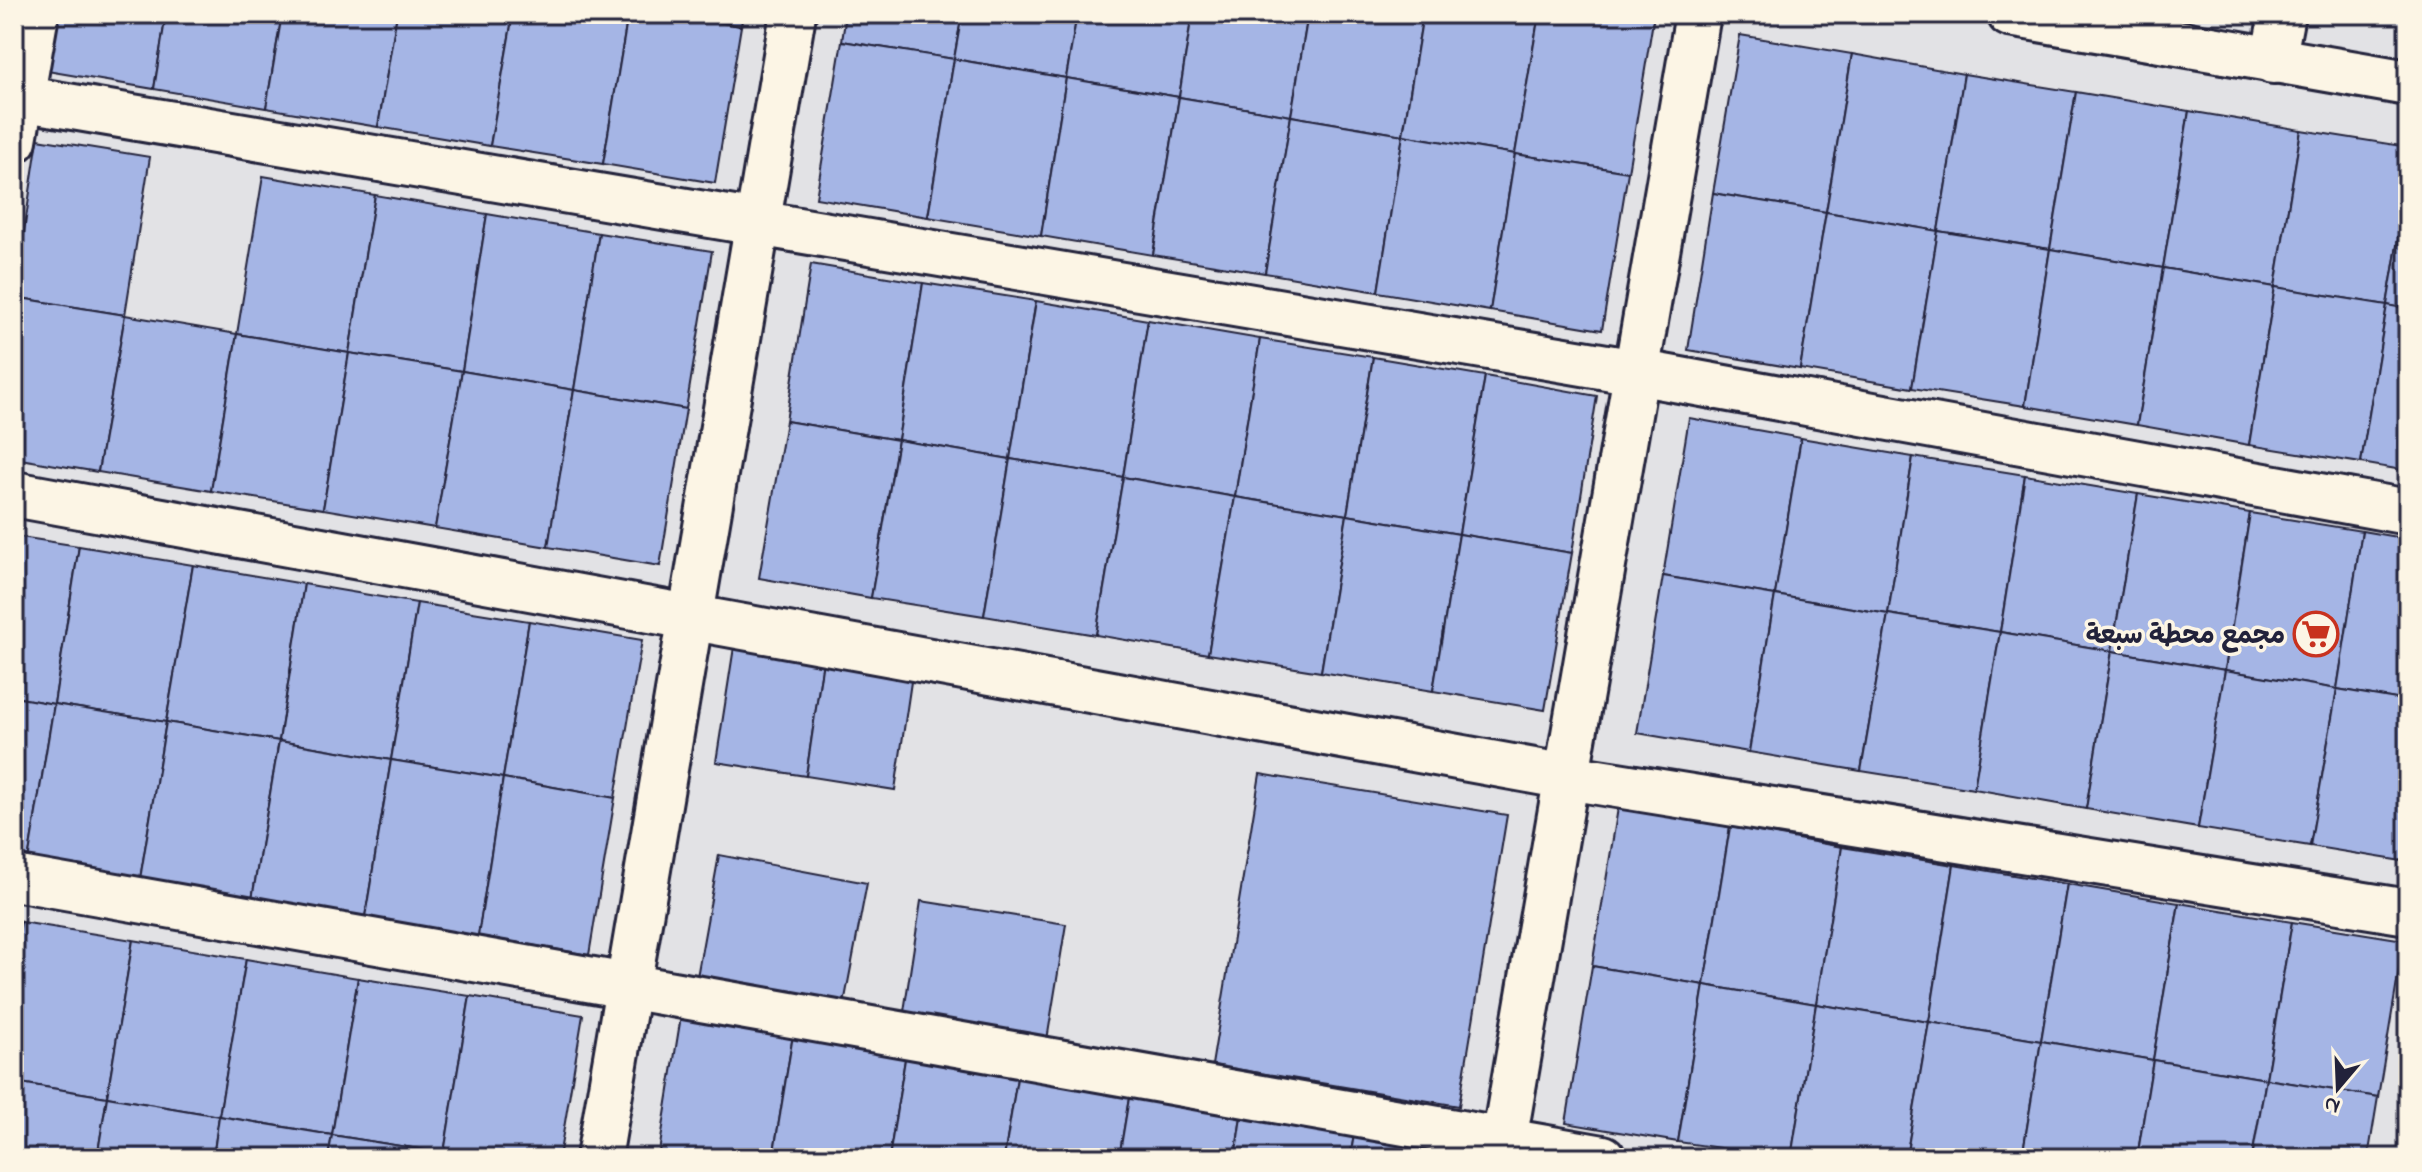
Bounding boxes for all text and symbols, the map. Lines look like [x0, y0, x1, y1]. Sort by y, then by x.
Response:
supermarket icon: مجمع محطة سبعة [2292, 610, 2340, 658]
place label: مجمع محطة سبعة [2086, 618, 2285, 656]
north arrow [2298, 1048, 2378, 1128]
text: N [2320, 1087, 2345, 1122]

